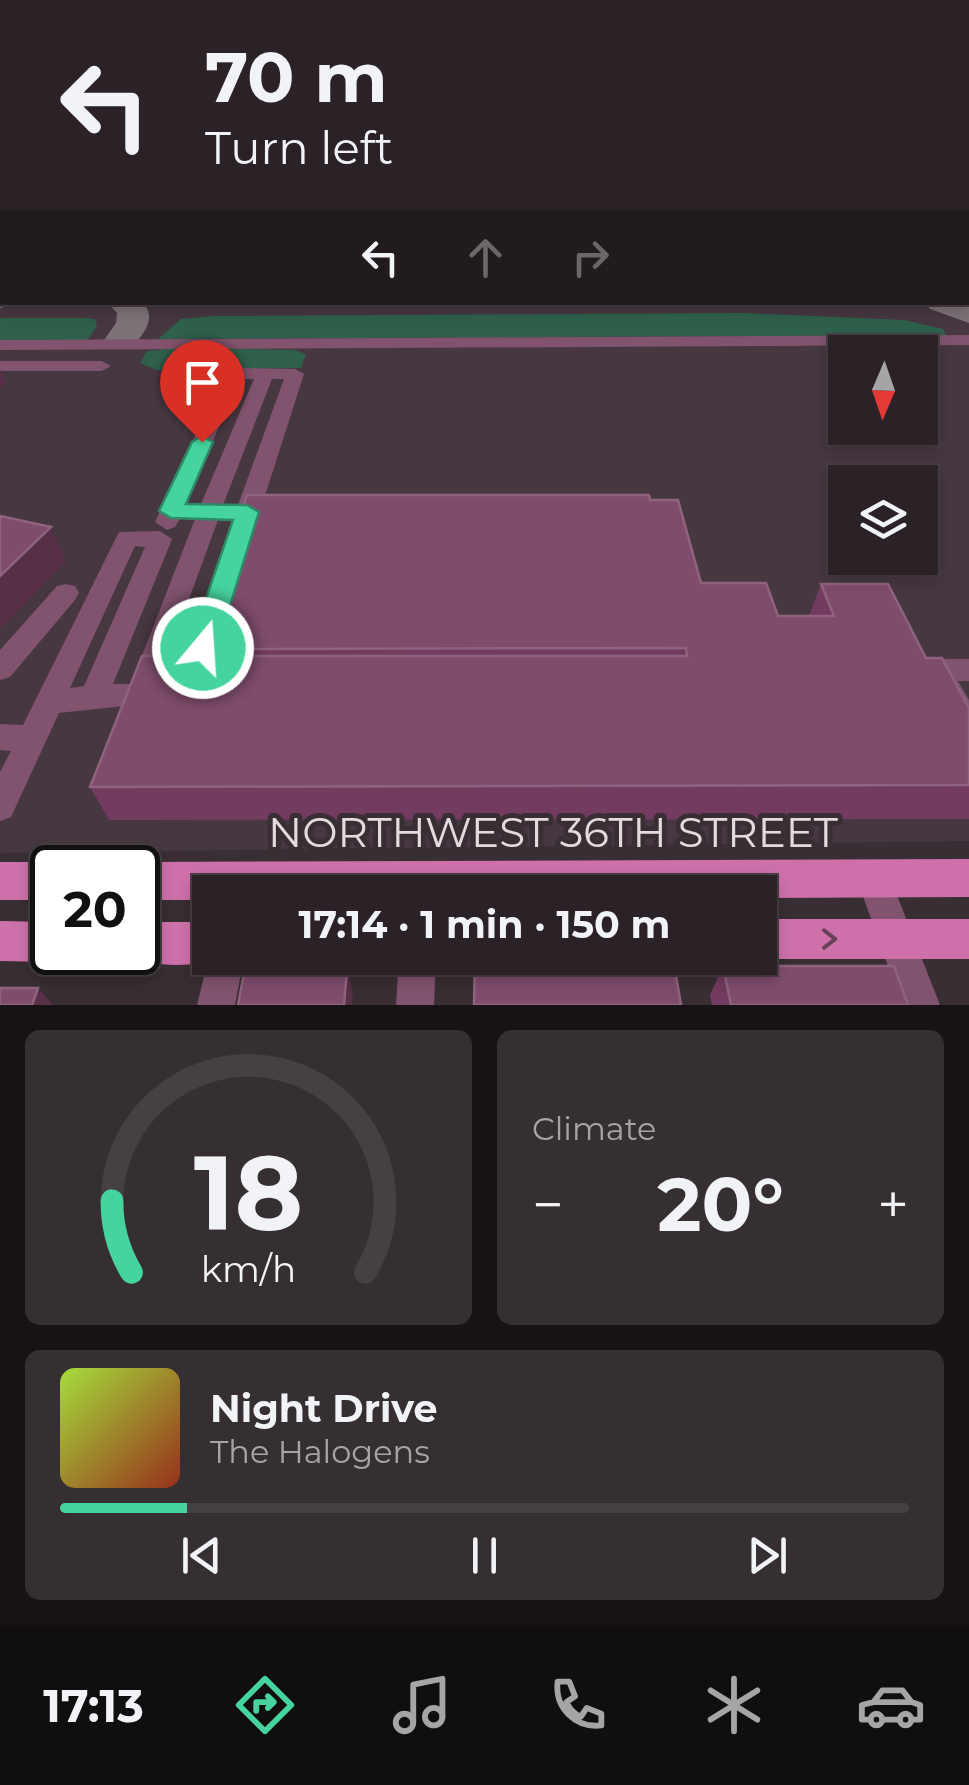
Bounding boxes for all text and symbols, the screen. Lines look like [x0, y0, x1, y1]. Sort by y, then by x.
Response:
text: 70 m [205, 34, 388, 120]
icon: left [40, 40, 170, 170]
text: Turn left [205, 120, 393, 175]
icon: left [353, 230, 408, 285]
icon: ahead [458, 230, 513, 285]
icon: right [563, 230, 618, 285]
north arrow [828, 335, 938, 445]
map controls [828, 335, 938, 575]
pin [160, 340, 245, 443]
icon: arrive [175, 355, 230, 410]
button: layers [828, 465, 938, 575]
position arrow [151, 596, 255, 700]
street label: NORTHWEST 36TH STREET [268, 806, 838, 858]
speed limit sign: 20 [30, 845, 160, 975]
text: 17:14 · 1 min · 150 m [299, 901, 670, 948]
one-way arrow [822, 928, 837, 950]
text: Climate [532, 1109, 656, 1148]
text: 18 [194, 1129, 303, 1256]
text: 20° [657, 1158, 784, 1250]
text: − [532, 1171, 564, 1238]
text: + [877, 1171, 909, 1238]
text: km/h [201, 1247, 296, 1291]
text: Night Drive [210, 1385, 437, 1432]
text: The Halogens [210, 1432, 430, 1471]
icon: previous [174, 1528, 229, 1583]
icon: pause [457, 1528, 512, 1583]
icon: next [740, 1528, 795, 1583]
icon: directions [230, 1670, 300, 1740]
icon: music [387, 1670, 457, 1740]
icon: phone [543, 1670, 613, 1740]
icon: climate [699, 1670, 769, 1740]
icon: car [856, 1670, 926, 1740]
text: 17:13 [43, 1678, 144, 1733]

